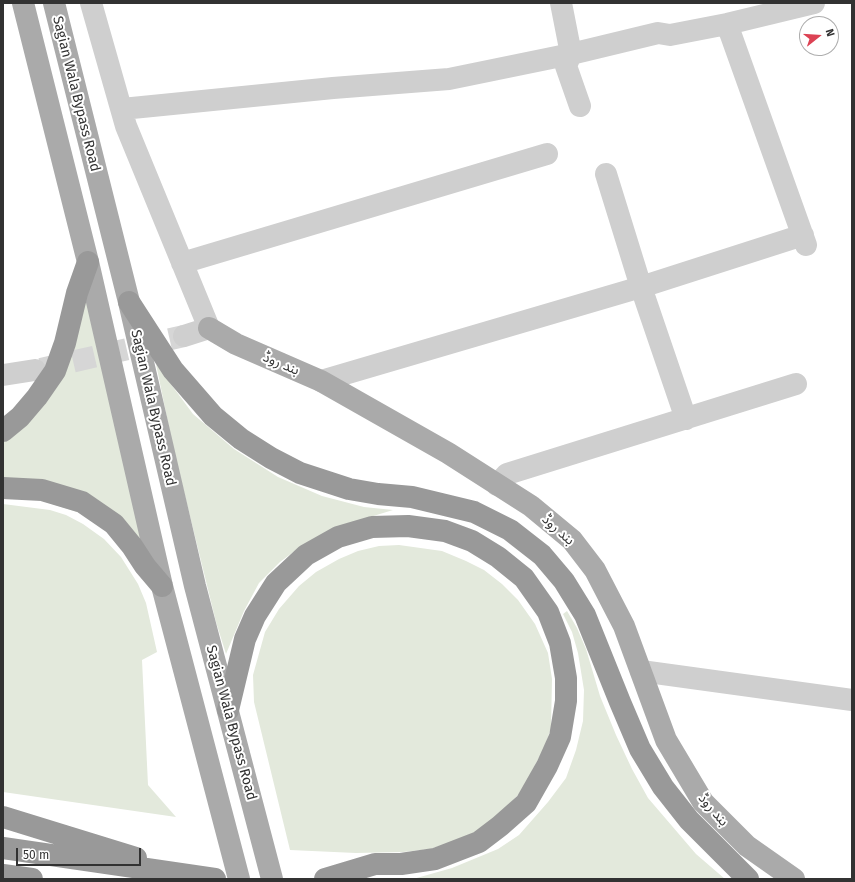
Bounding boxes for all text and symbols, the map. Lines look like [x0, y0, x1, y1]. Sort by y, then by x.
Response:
street label: Sagian Wala Bypass Road [49, 14, 103, 174]
north arrow [799, 16, 839, 56]
text: N [823, 27, 837, 38]
street label: Sagian Wala Bypass Road [127, 328, 179, 488]
street label: بند روڈ [260, 349, 302, 379]
street label: بند روڈ [538, 511, 578, 549]
street label: Sagian Wala Bypass Road [202, 644, 260, 802]
street label: بند روڈ [694, 790, 732, 830]
scale bar [18, 840, 143, 866]
text: 50 m [23, 848, 49, 862]

